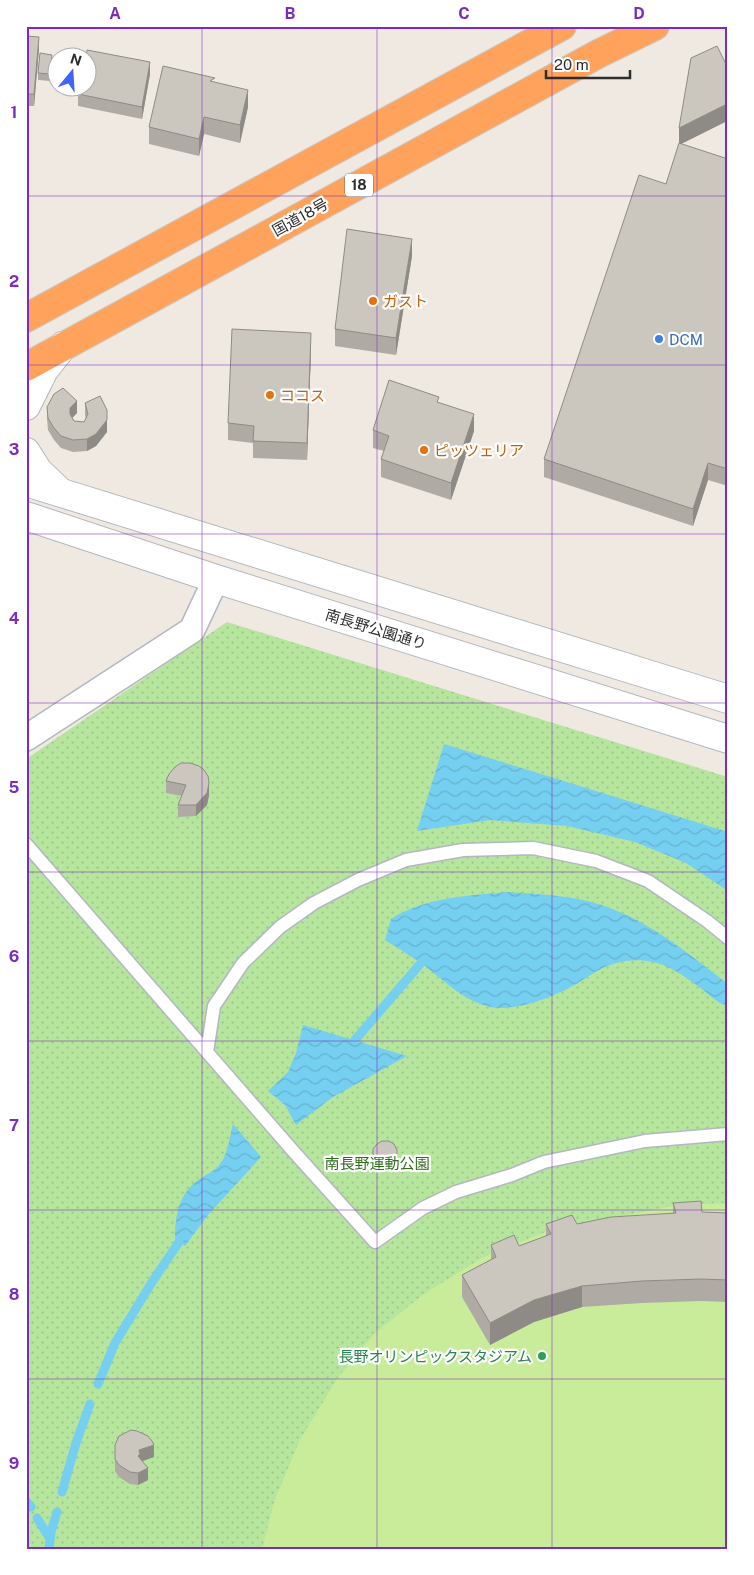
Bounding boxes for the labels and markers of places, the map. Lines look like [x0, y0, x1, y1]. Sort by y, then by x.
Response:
place label: ガスト [383, 293, 428, 310]
marker: ガスト [367, 295, 379, 307]
place label: DCM [669, 331, 703, 348]
marker: DCM [653, 333, 665, 345]
place label: ココス [280, 387, 325, 404]
marker: ココス [264, 389, 276, 401]
place label: ピッツェリア [434, 442, 524, 459]
marker: ピッツェリア [418, 444, 430, 456]
place label: 長野オリンピックスタジアム [338, 1348, 532, 1365]
marker: 長野オリンピックスタジアム [536, 1350, 548, 1362]

